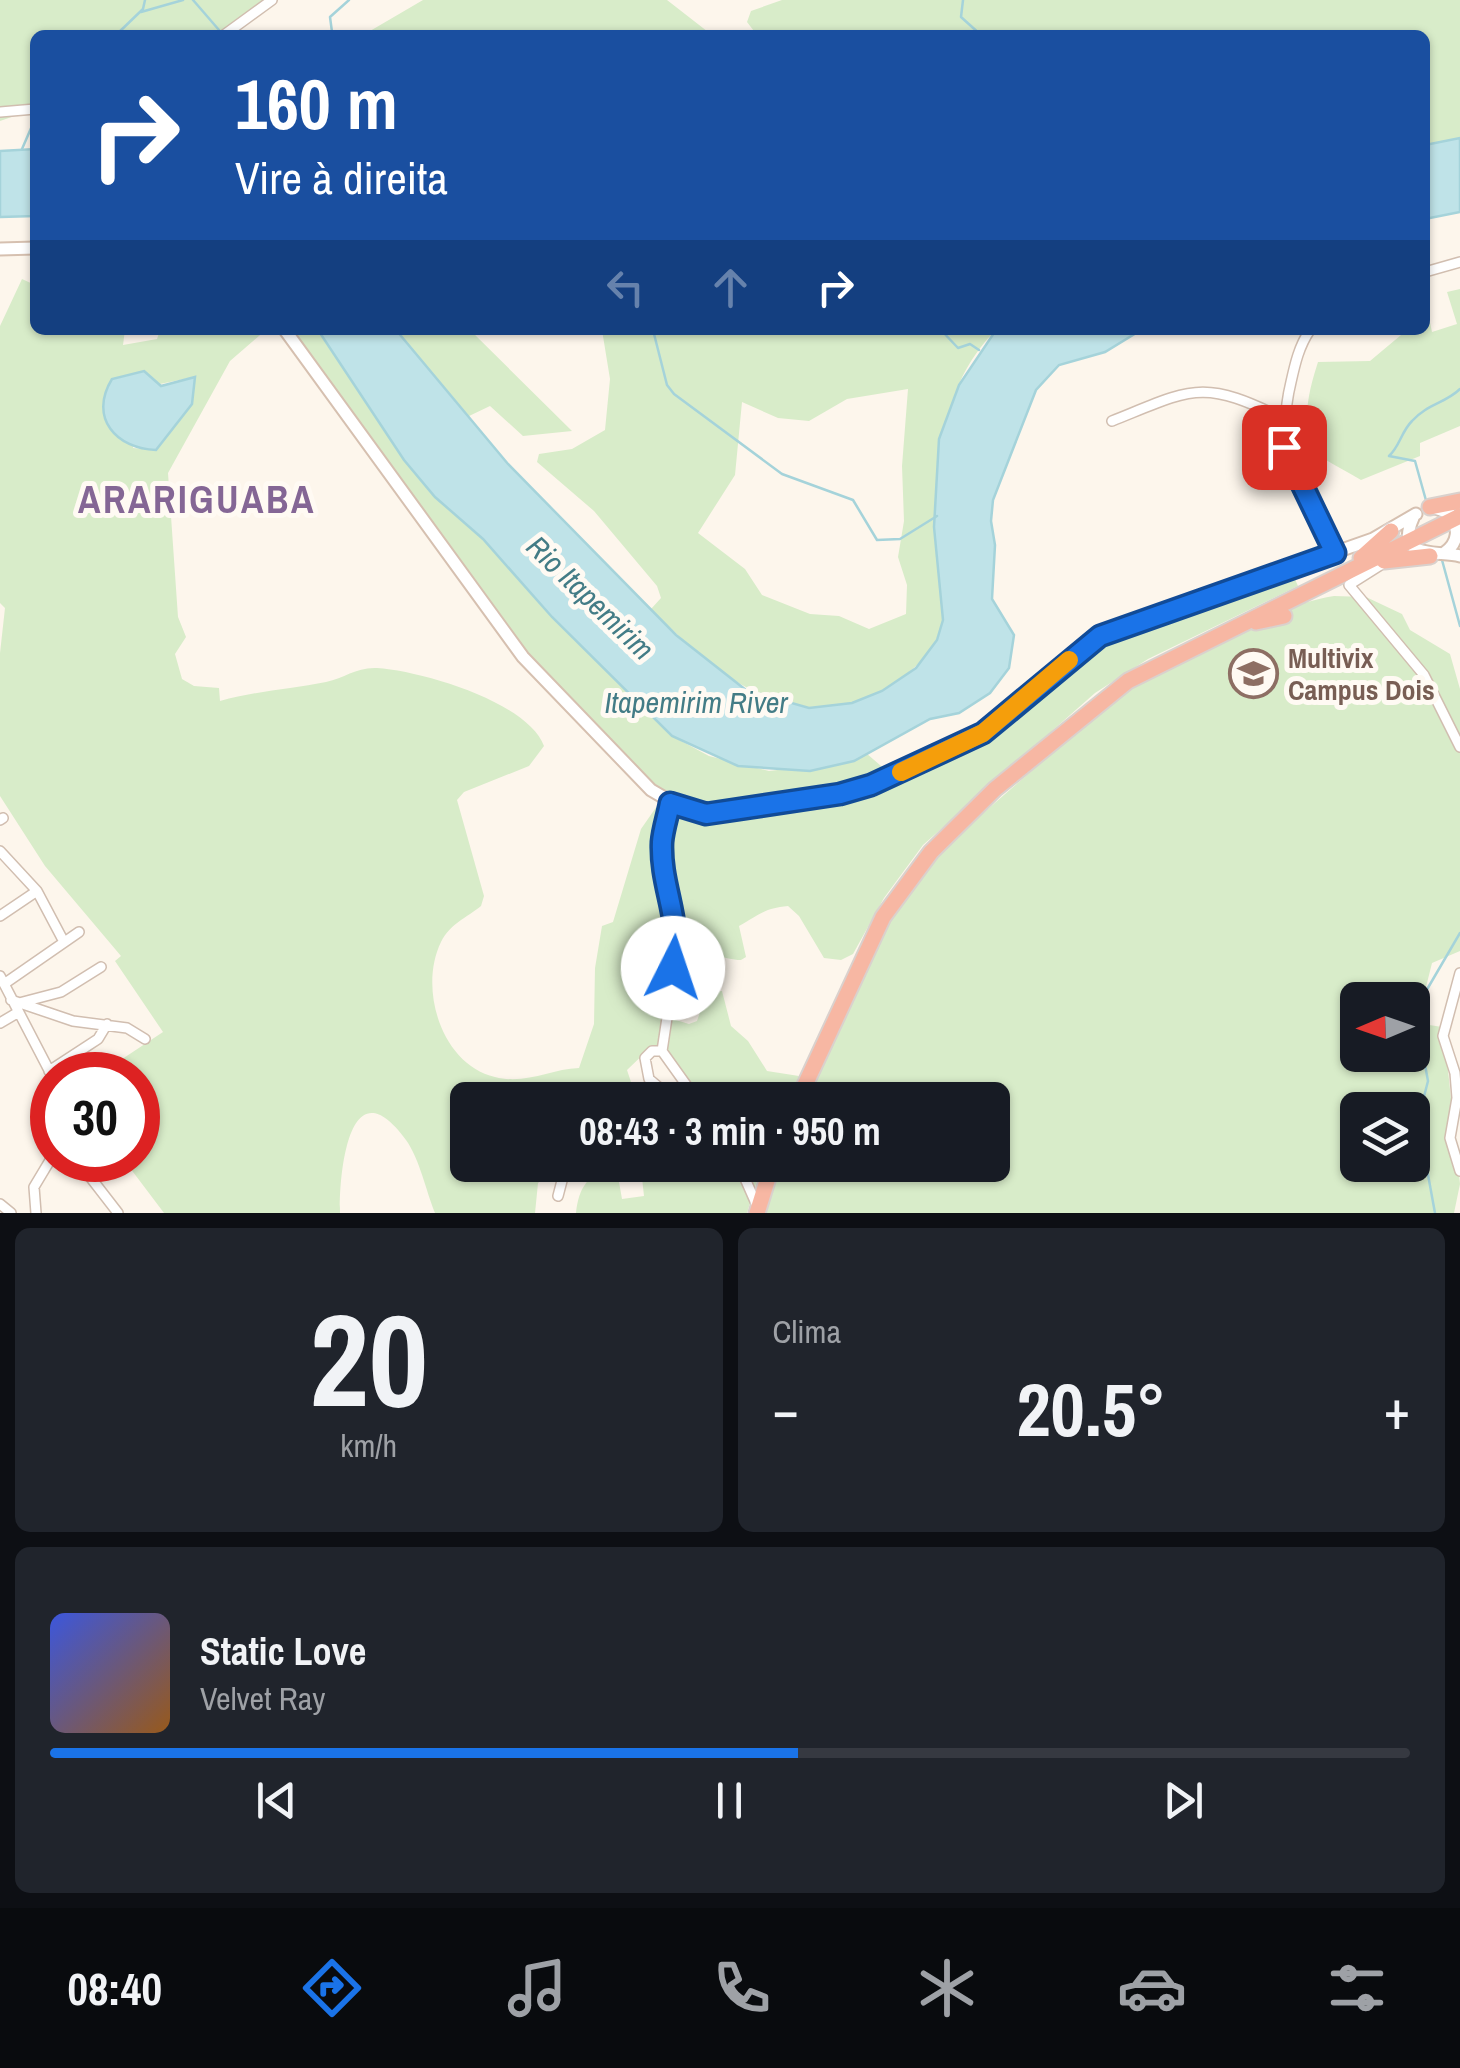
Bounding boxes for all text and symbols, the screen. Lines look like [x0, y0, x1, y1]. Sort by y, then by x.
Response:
text: 160 m [235, 57, 398, 151]
icon: right [70, 70, 200, 200]
text: Vire à direita [235, 147, 448, 208]
icon: left [598, 260, 653, 315]
icon: ahead [703, 260, 758, 315]
icon: right [808, 260, 863, 315]
pin [1242, 405, 1327, 490]
icon: arrive [1257, 420, 1312, 475]
district label: ARARIGUABA [78, 474, 316, 525]
water label: Rio Itapemirim [518, 526, 663, 668]
place label: Multivix Campus Dois [1288, 639, 1435, 709]
school or university icon: Multivix Campus Dois [1227, 648, 1279, 700]
water label: Itapemirim River [604, 682, 788, 722]
position arrow [621, 916, 725, 1020]
north arrow [1340, 982, 1430, 1072]
map controls [1340, 982, 1430, 1182]
speed limit sign: 30 [30, 1052, 160, 1182]
button: layers [1340, 1092, 1430, 1182]
text: 08:43 · 3 min · 950 m [579, 1106, 881, 1157]
text: 20 [309, 1271, 428, 1447]
text: Clima [773, 1310, 841, 1353]
text: 20.5° [1016, 1358, 1166, 1459]
text: − [773, 1372, 799, 1446]
text: + [1384, 1372, 1410, 1446]
text: km/h [340, 1424, 397, 1467]
text: Static Love [200, 1626, 366, 1677]
text: Velvet Ray [200, 1677, 325, 1720]
icon: previous [249, 1773, 304, 1828]
icon: pause [702, 1773, 757, 1828]
icon: next [1156, 1773, 1211, 1828]
icon: directions [297, 1953, 367, 2023]
icon: music [502, 1953, 572, 2023]
icon: phone [707, 1953, 777, 2023]
icon: climate [912, 1953, 982, 2023]
icon: car [1117, 1953, 1187, 2023]
icon: filters [1322, 1953, 1392, 2023]
text: 08:40 [68, 1958, 162, 2019]

